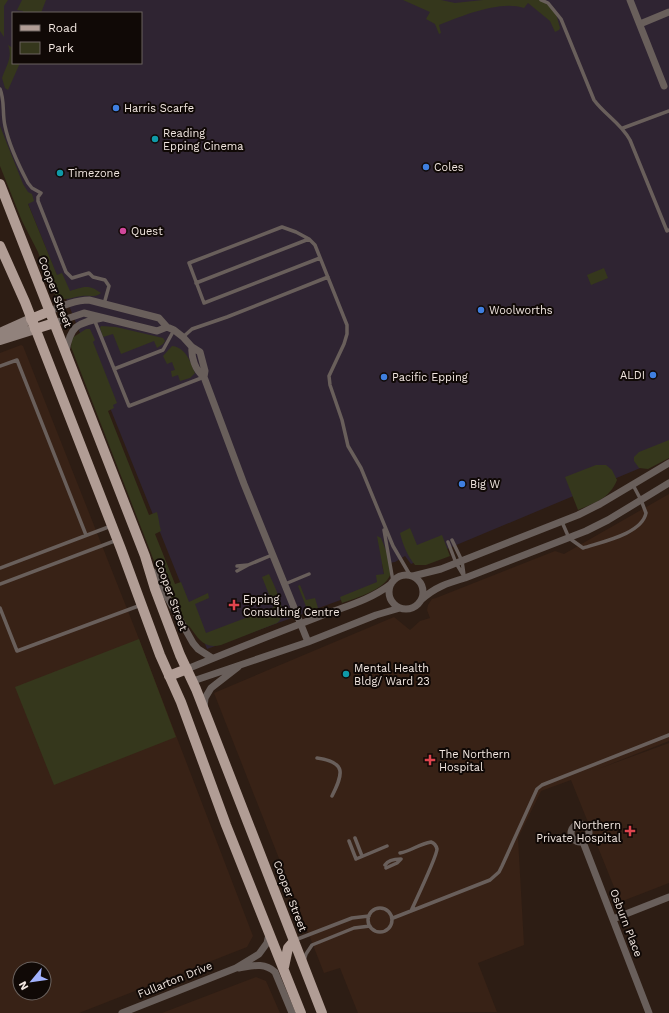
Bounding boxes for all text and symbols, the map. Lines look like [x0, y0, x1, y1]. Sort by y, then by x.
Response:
legend [12, 12, 142, 64]
text: Road [48, 21, 77, 35]
text: Park [48, 41, 74, 55]
place label: Harris Scarfe [124, 102, 194, 115]
marker: Harris Scarfe [111, 103, 121, 113]
place label: Reading Epping Cinema [163, 127, 244, 153]
marker: Reading Epping Cinema [150, 134, 160, 144]
place label: Coles [434, 161, 464, 174]
marker: Coles [421, 162, 431, 172]
place label: Timezone [68, 167, 120, 180]
marker: Timezone [55, 168, 65, 178]
place label: Quest [131, 225, 163, 238]
marker: Quest [118, 226, 128, 236]
street label: Cooper Street [35, 255, 75, 330]
place label: Woolworths [489, 304, 553, 317]
marker: Woolworths [476, 305, 486, 315]
place label: ALDI [620, 369, 645, 382]
marker: ALDI [648, 370, 658, 380]
place label: Pacific Epping [392, 371, 468, 384]
marker: Pacific Epping [379, 372, 389, 382]
place label: Big W [470, 478, 500, 491]
marker: Big W [457, 479, 467, 489]
street label: Cooper Street [152, 557, 190, 633]
place label: Epping Consulting Centre [243, 593, 340, 619]
marker: Epping Consulting Centre [228, 599, 240, 611]
place label: Mental Health Bldg/ Ward 23 [354, 662, 430, 688]
marker: Mental Health Bldg/ Ward 23 [341, 669, 351, 679]
place label: The Northern Hospital [439, 748, 510, 774]
marker: The Northern Hospital [424, 754, 436, 766]
place label: Northern Private Hospital [536, 819, 622, 845]
marker: Northern Private Hospital [624, 825, 636, 837]
street label: Cooper Street [270, 859, 310, 934]
street label: Osburn Place [607, 887, 645, 959]
street label: Fullarton Drive [136, 959, 214, 1001]
north arrow [12, 961, 52, 1001]
text: N [16, 979, 31, 992]

